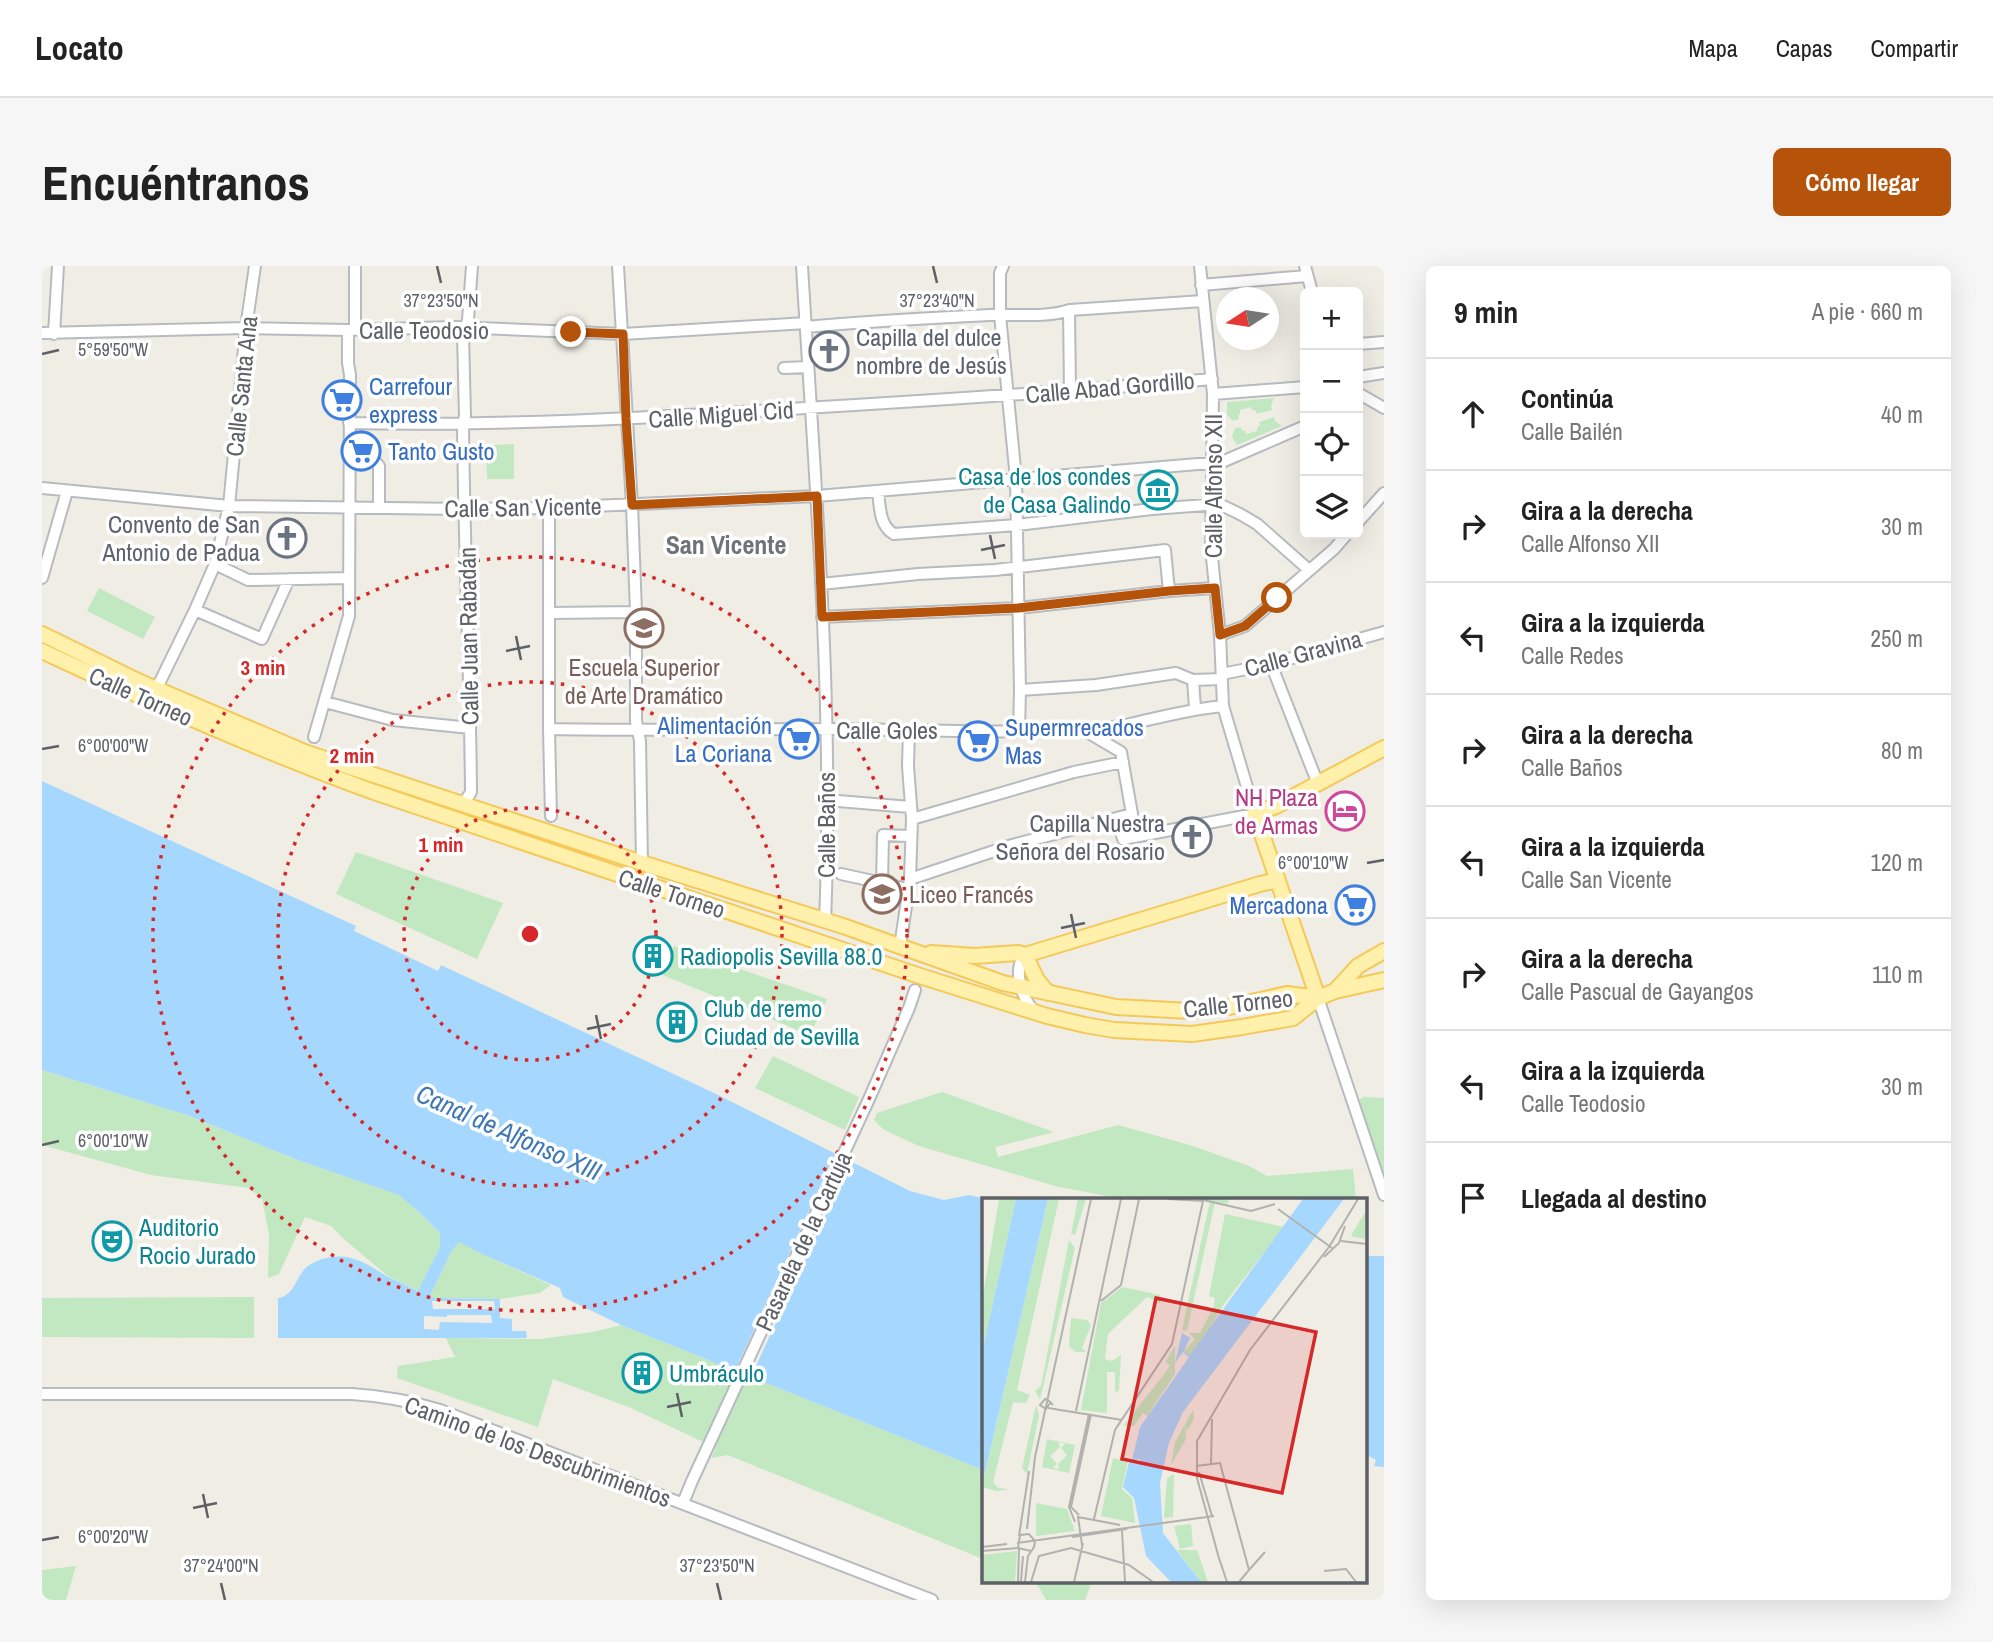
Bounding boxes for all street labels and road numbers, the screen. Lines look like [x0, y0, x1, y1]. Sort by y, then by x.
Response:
street label: Calle Santa Ana [218, 314, 264, 458]
street label: Calle Teodosio [359, 314, 489, 346]
street label: Calle Abad Gordillo [1024, 364, 1196, 410]
street label: Calle Miguel Cid [647, 393, 795, 435]
street label: Calle Alfonso XII [1197, 414, 1229, 558]
street label: Calle San Vicente [444, 490, 602, 524]
street label: Calle Juan Rabadán [450, 547, 486, 725]
street label: Calle Gravina [1241, 622, 1365, 684]
street label: Calle Torneo [84, 659, 198, 733]
street label: Calle Goles [836, 714, 938, 746]
street label: Calle Baños [810, 772, 842, 878]
street label: Calle Torneo [615, 861, 729, 925]
street label: Calle Torneo [1182, 981, 1294, 1025]
street label: Pasarela de la Cartuja [747, 1146, 859, 1336]
street label: Camino de los Descubrimientos [400, 1388, 676, 1514]

